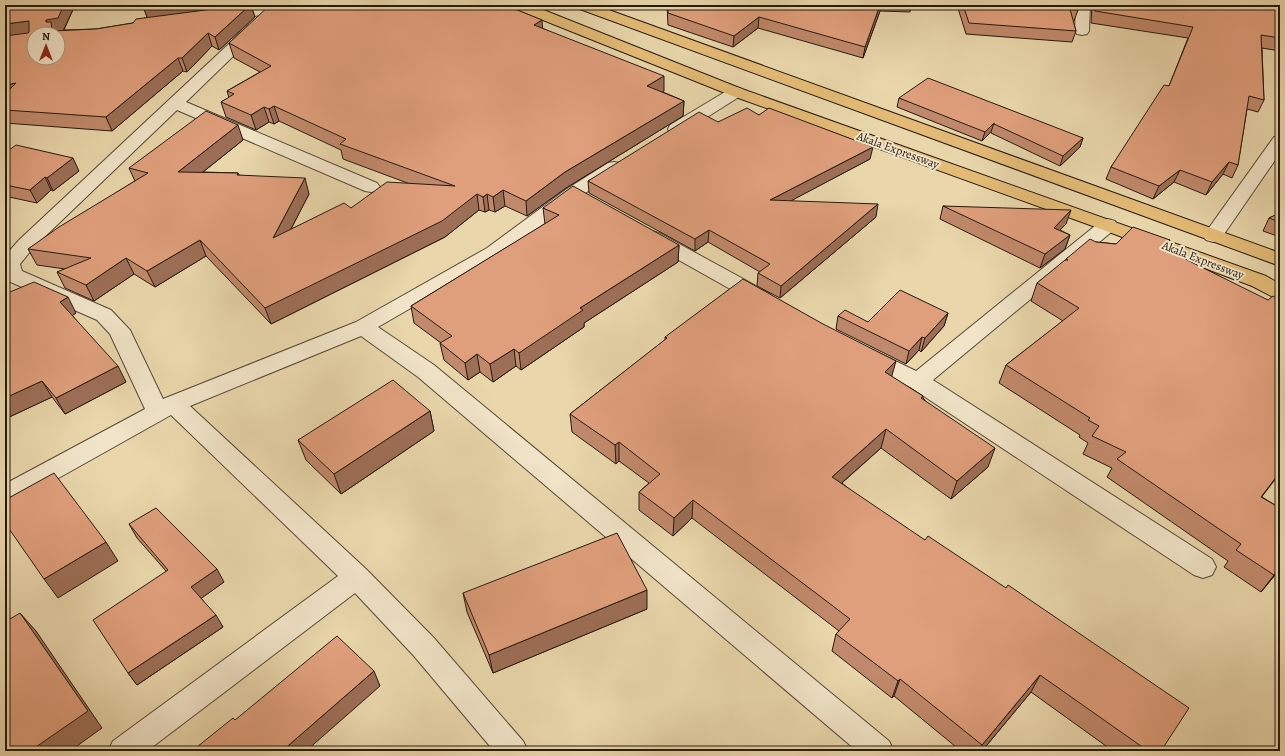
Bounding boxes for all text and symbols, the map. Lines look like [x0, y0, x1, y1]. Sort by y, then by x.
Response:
north arrow [26, 26, 66, 66]
text: N [42, 29, 50, 44]
street label: Akala Expressway [854, 127, 942, 173]
street label: Akala Expressway [1159, 237, 1247, 283]

